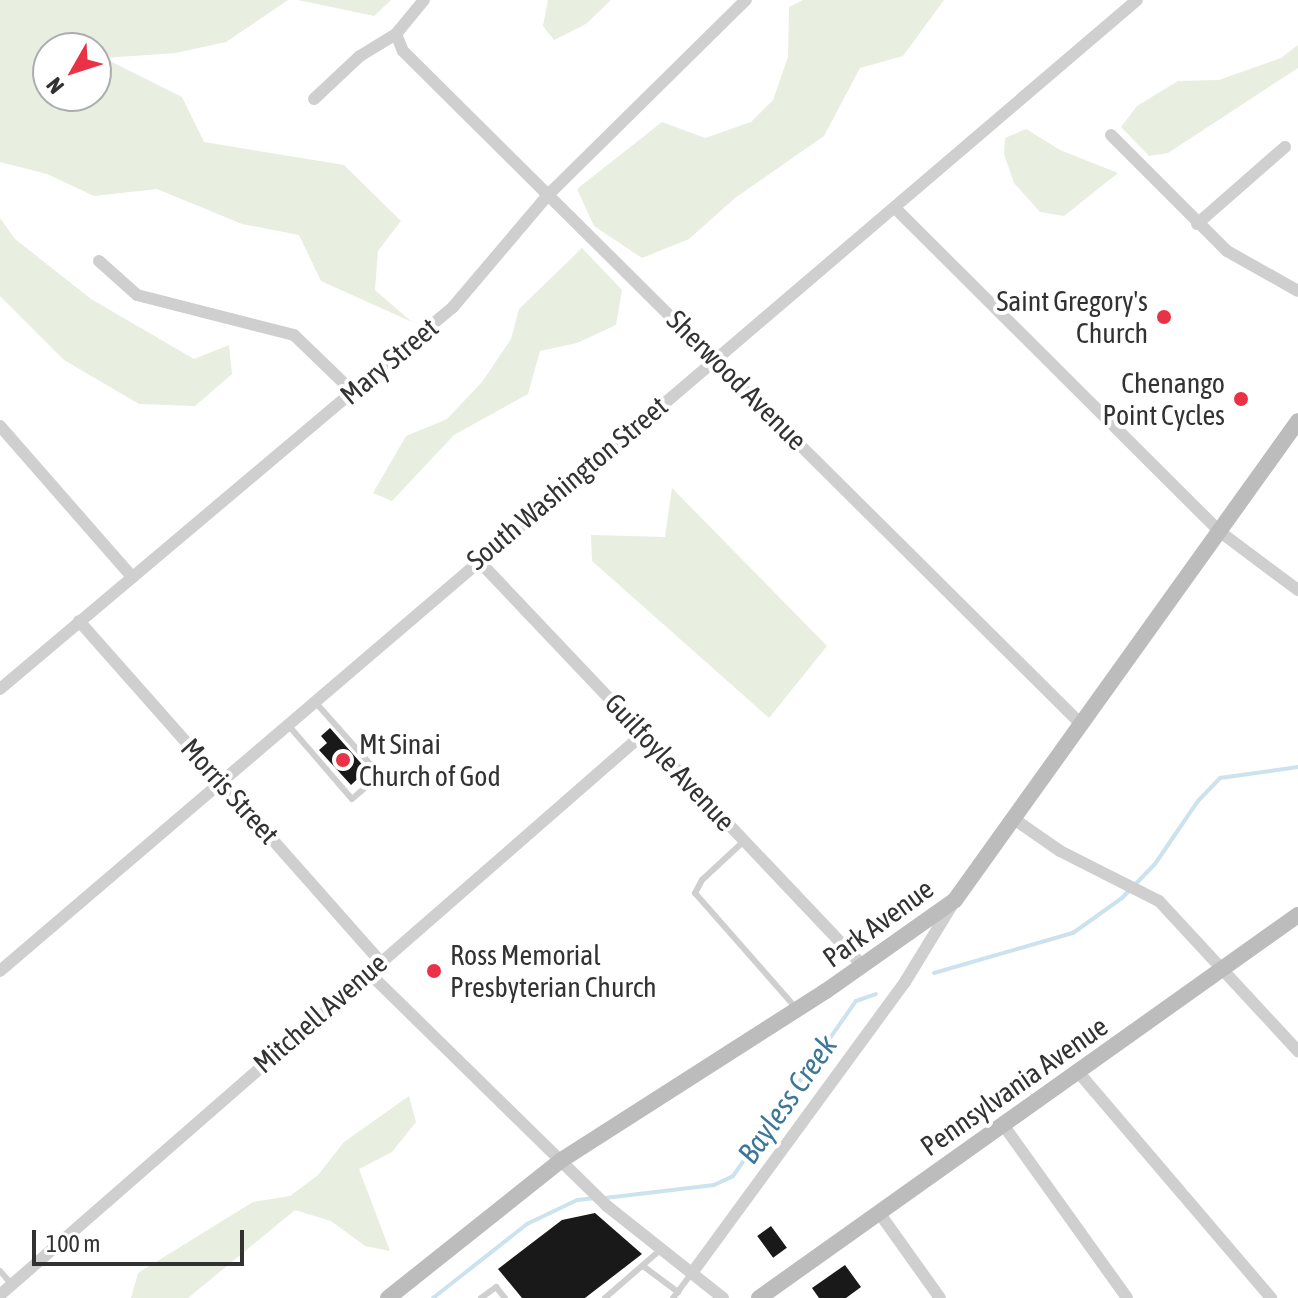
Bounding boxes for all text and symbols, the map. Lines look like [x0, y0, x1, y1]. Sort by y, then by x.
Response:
north arrow [32, 32, 112, 112]
text: N [41, 73, 69, 99]
place label: Saint Gregory's Church [997, 284, 1148, 350]
street label: Sherwood Avenue [660, 303, 814, 457]
marker: Saint Gregory's Church [1155, 308, 1173, 326]
street label: Mary Street [333, 311, 445, 411]
place label: Chenango Point Cycles [1103, 366, 1225, 432]
street label: South Washington Street [460, 389, 674, 577]
marker: Chenango Point Cycles [1232, 390, 1250, 408]
street label: Guilfoyle Avenue [598, 686, 742, 838]
place label: Mt Sinai Church of God [359, 727, 501, 793]
street label: Morris Street [174, 731, 286, 851]
marker: Mt Sinai Church of God [334, 751, 352, 769]
street label: Park Avenue [816, 872, 940, 974]
place label: Ross Memorial Presbyterian Church [450, 938, 657, 1004]
street label: Mitchell Avenue [246, 946, 394, 1080]
marker: Ross Memorial Presbyterian Church [425, 962, 443, 980]
street label: Pennsylvania Avenue [914, 1009, 1114, 1163]
water label: Bayless Creek [730, 1028, 844, 1170]
scale bar [36, 1214, 248, 1264]
text: 100 m [46, 1230, 100, 1257]

